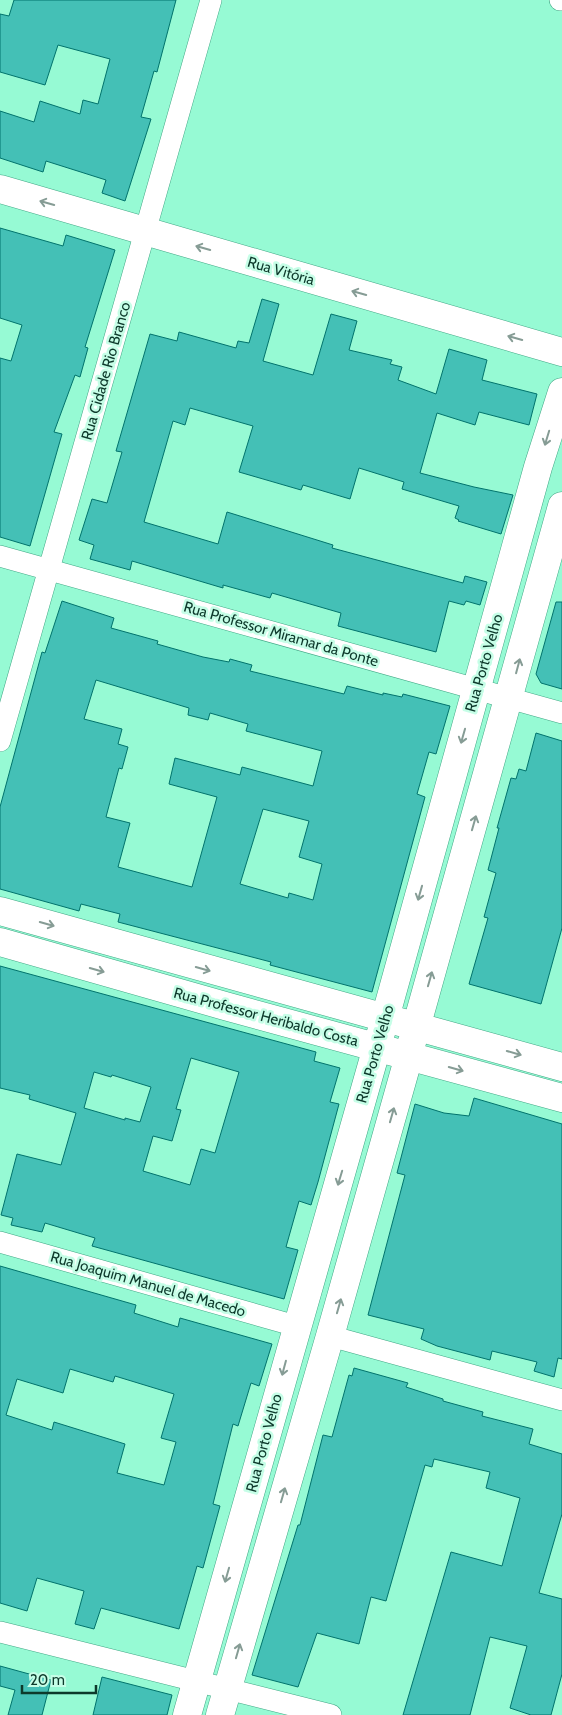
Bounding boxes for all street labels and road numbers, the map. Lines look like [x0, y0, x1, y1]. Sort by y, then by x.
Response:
street label: Rua Vitória [246, 253, 317, 289]
street label: Rua Cidade Rio Branco [78, 300, 134, 442]
street label: Rua Professor Miramar da Ponte [182, 598, 381, 671]
street label: Rua Porto Velho [461, 612, 507, 714]
street label: Rua Professor Heribaldo Costa [172, 984, 361, 1051]
street label: Rua Porto Velho [352, 1003, 398, 1105]
street label: Rua Joaquim Manuel de Macedo [48, 1248, 248, 1320]
street label: Rua Porto Velho [242, 1392, 286, 1494]

